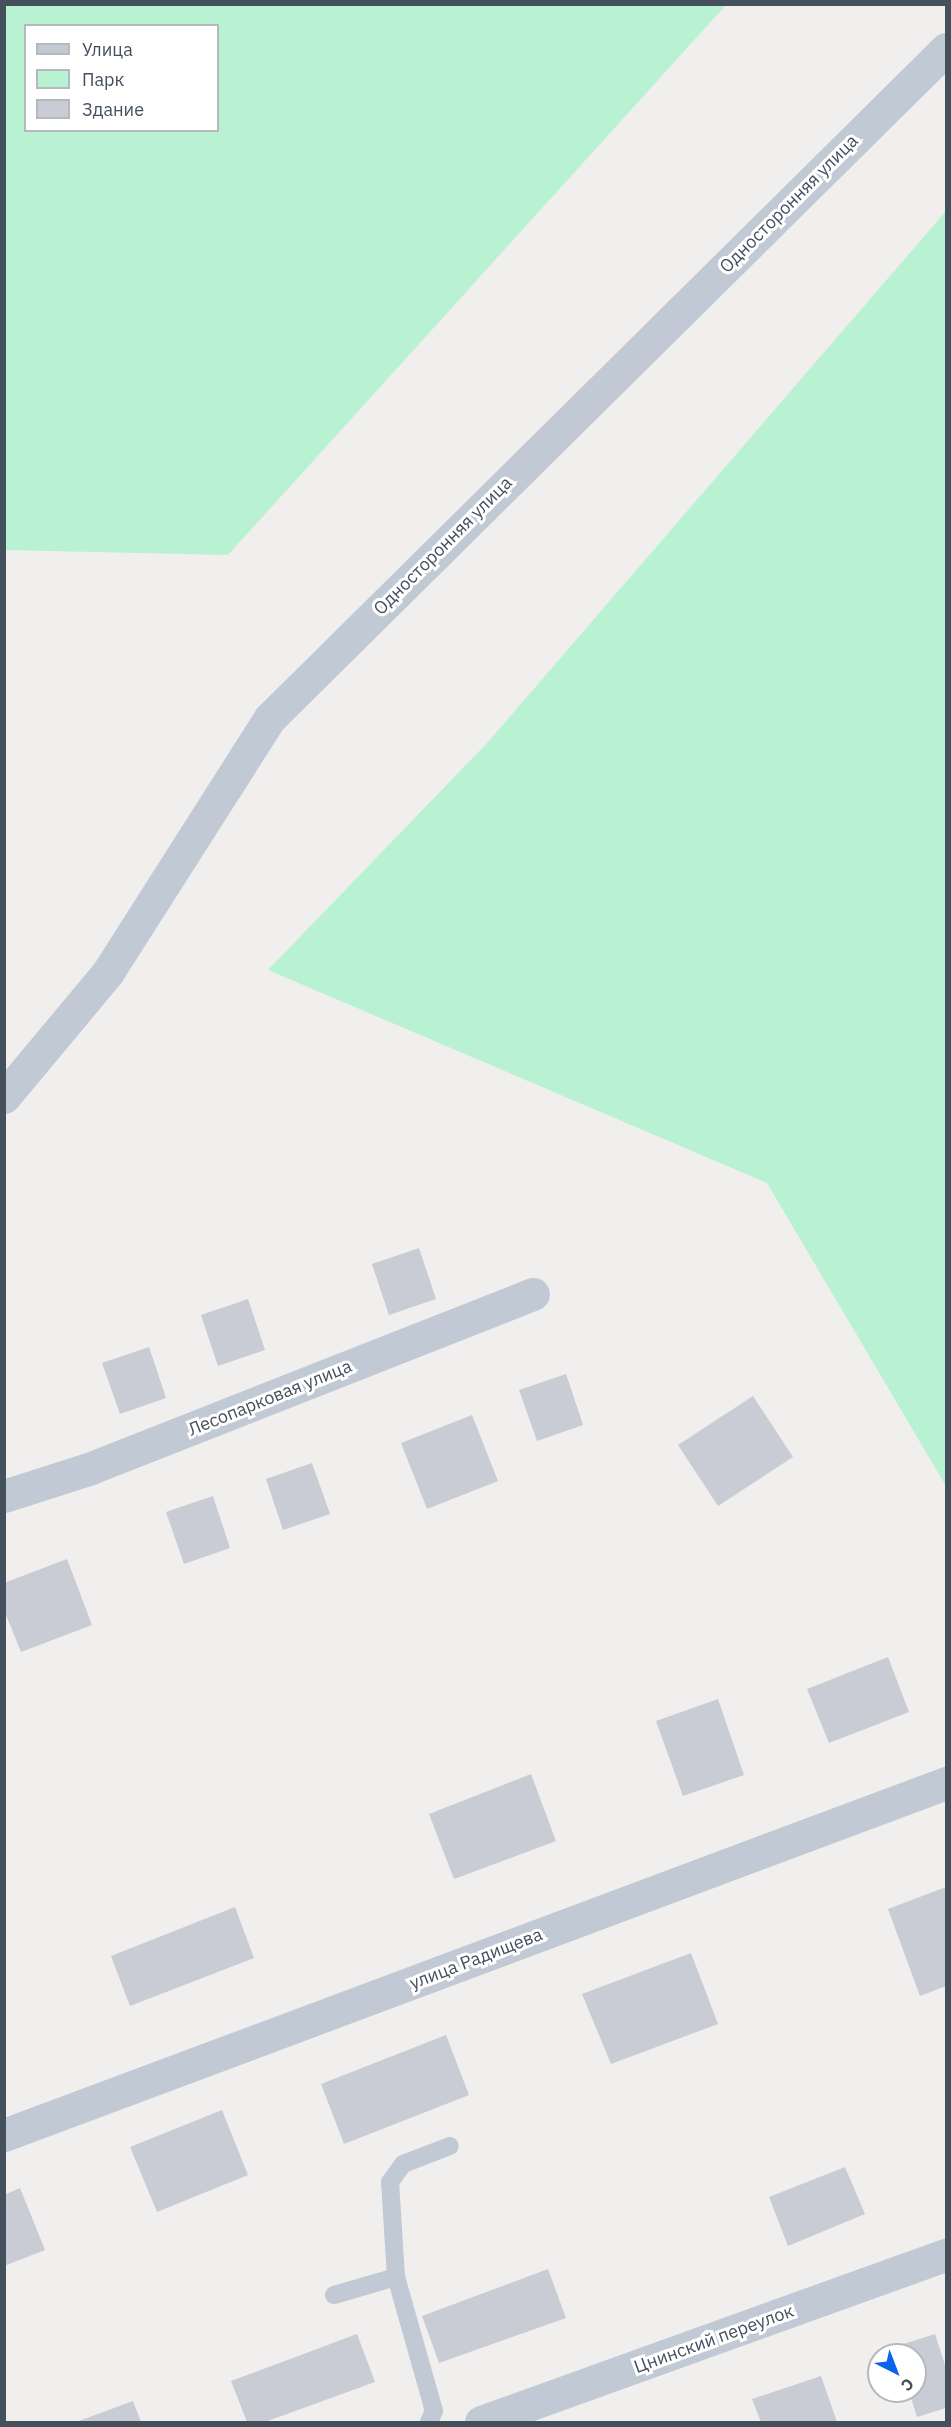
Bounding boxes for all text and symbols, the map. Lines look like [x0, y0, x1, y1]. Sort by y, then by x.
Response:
legend [24, 24, 219, 132]
text: Улица [82, 38, 133, 61]
text: Парк [82, 68, 124, 91]
text: Здание [82, 98, 144, 121]
street label: Односторонняя улица [715, 130, 863, 278]
street label: Односторонняя улица [369, 472, 517, 620]
street label: Лесопарковая улица [185, 1355, 355, 1441]
street label: улица Радищева [407, 1924, 545, 1994]
street label: Цнинский переулок [631, 2300, 797, 2378]
north arrow [867, 2343, 927, 2403]
text: С [897, 2374, 918, 2396]

